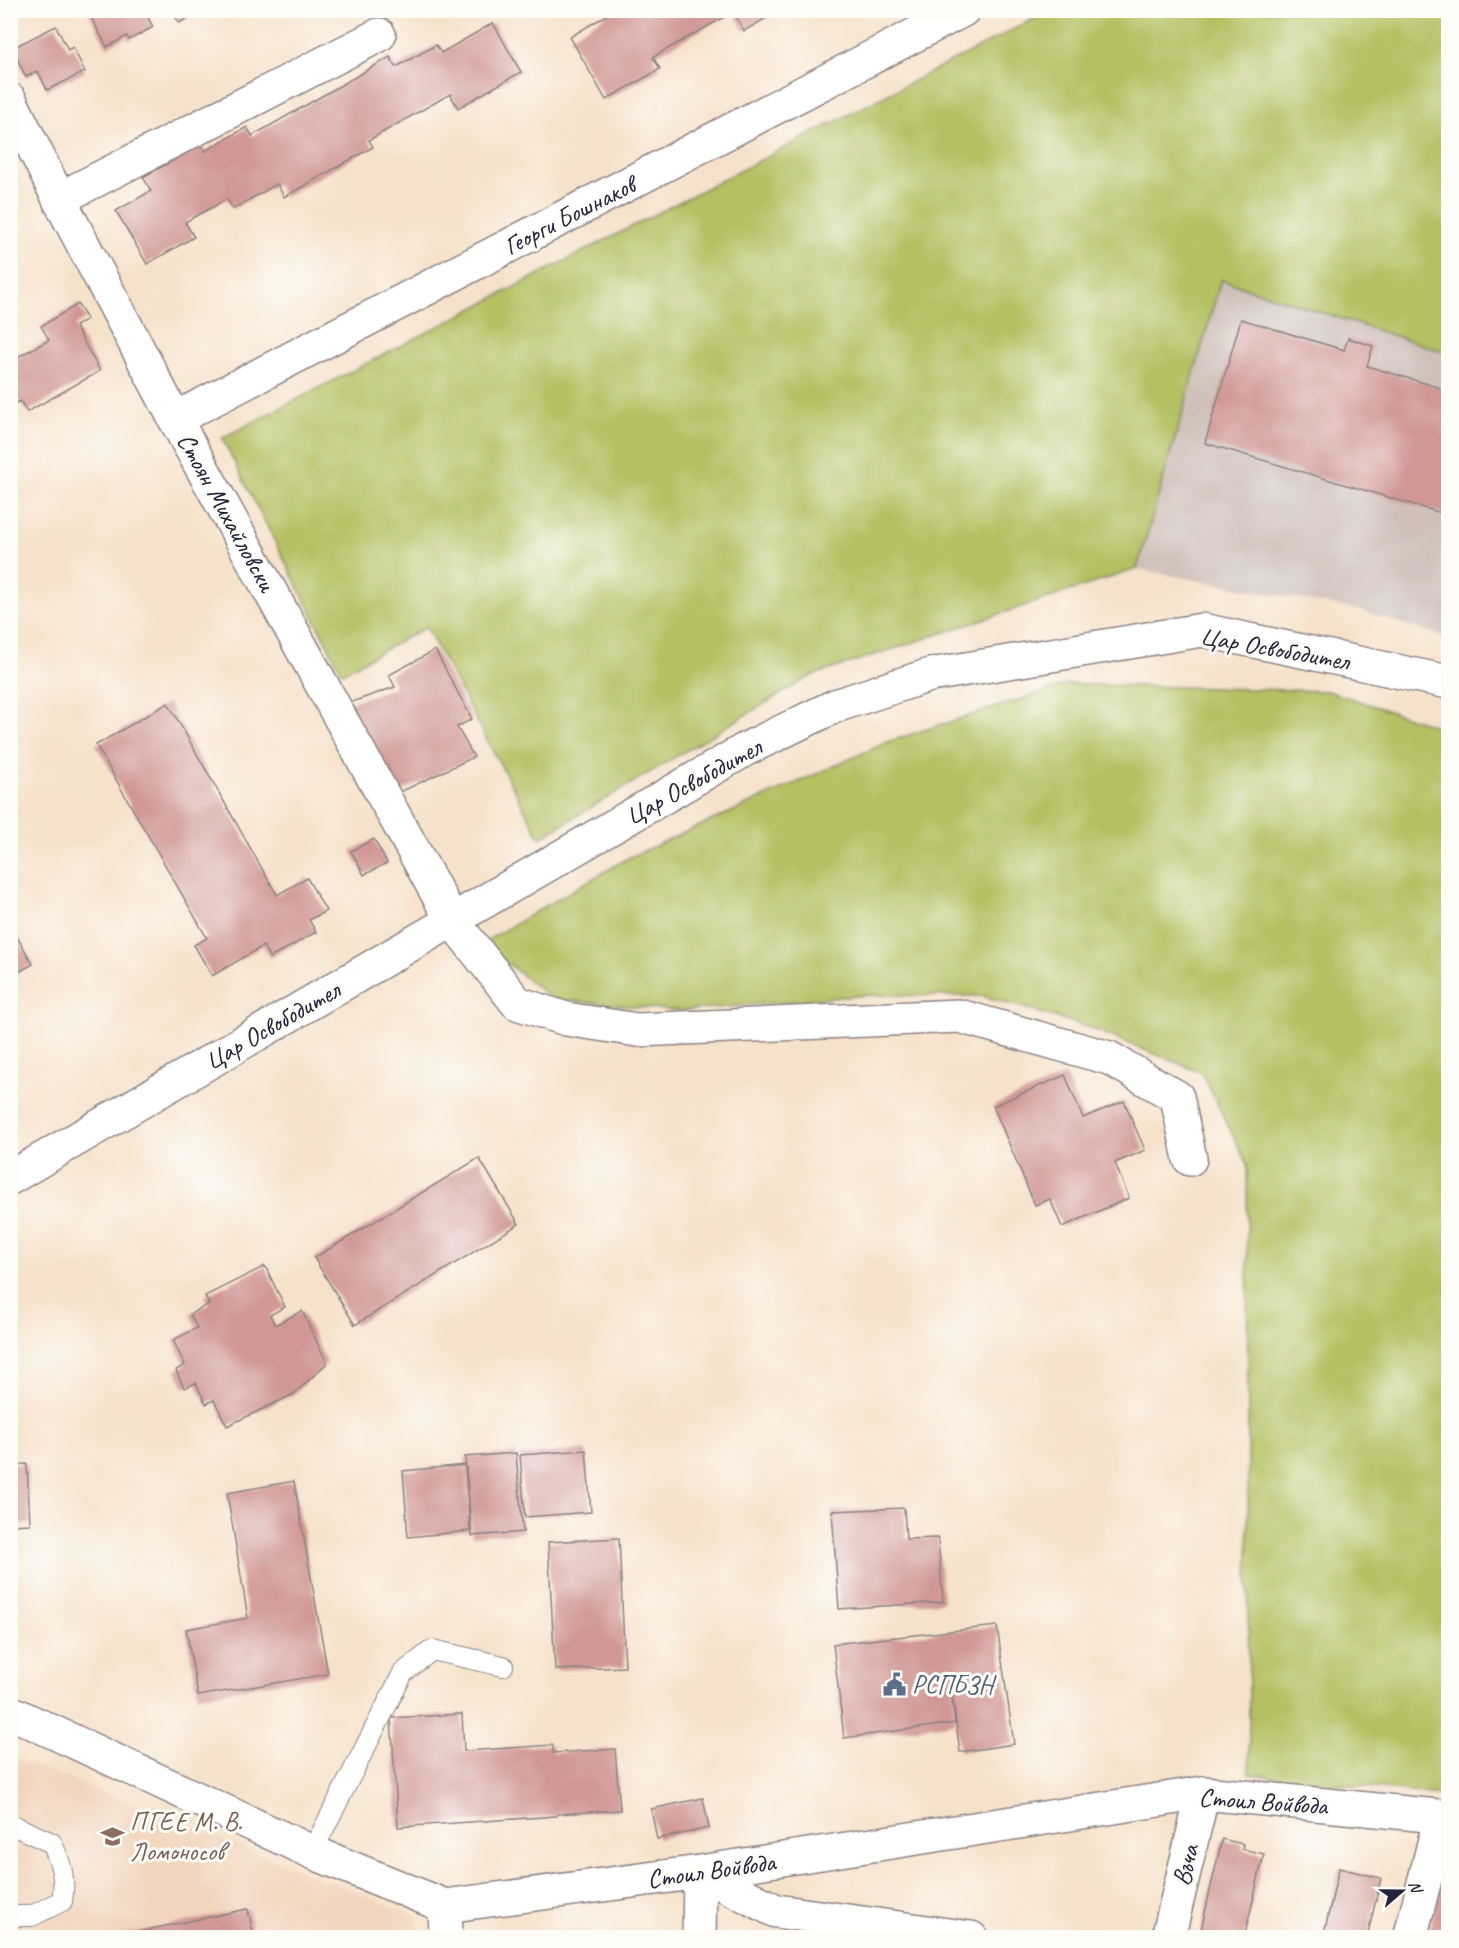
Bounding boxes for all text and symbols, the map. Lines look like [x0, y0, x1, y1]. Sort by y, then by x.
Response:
street label: Георги Бошнаков [498, 166, 645, 263]
street label: Стоян Михайловски [169, 427, 284, 599]
street label: Цар Освободител [1198, 619, 1354, 678]
street label: Цар Освободител [619, 730, 769, 832]
street label: Цар Освободител [199, 973, 347, 1077]
place label: РСПБЗН [912, 1668, 997, 1701]
public building icon: РСПБЗН [881, 1671, 907, 1697]
street label: Стоил Войвода [1198, 1781, 1330, 1823]
place label: ПГЕЕ М. В. Ломоносов [130, 1805, 243, 1868]
school or university icon: ПГЕЕ М. В. Ломоносов [99, 1823, 125, 1849]
street label: Въча [1165, 1840, 1207, 1889]
street label: Стоил Войвода [645, 1845, 779, 1896]
north arrow [1372, 1861, 1432, 1921]
text: N [1404, 1878, 1427, 1897]

